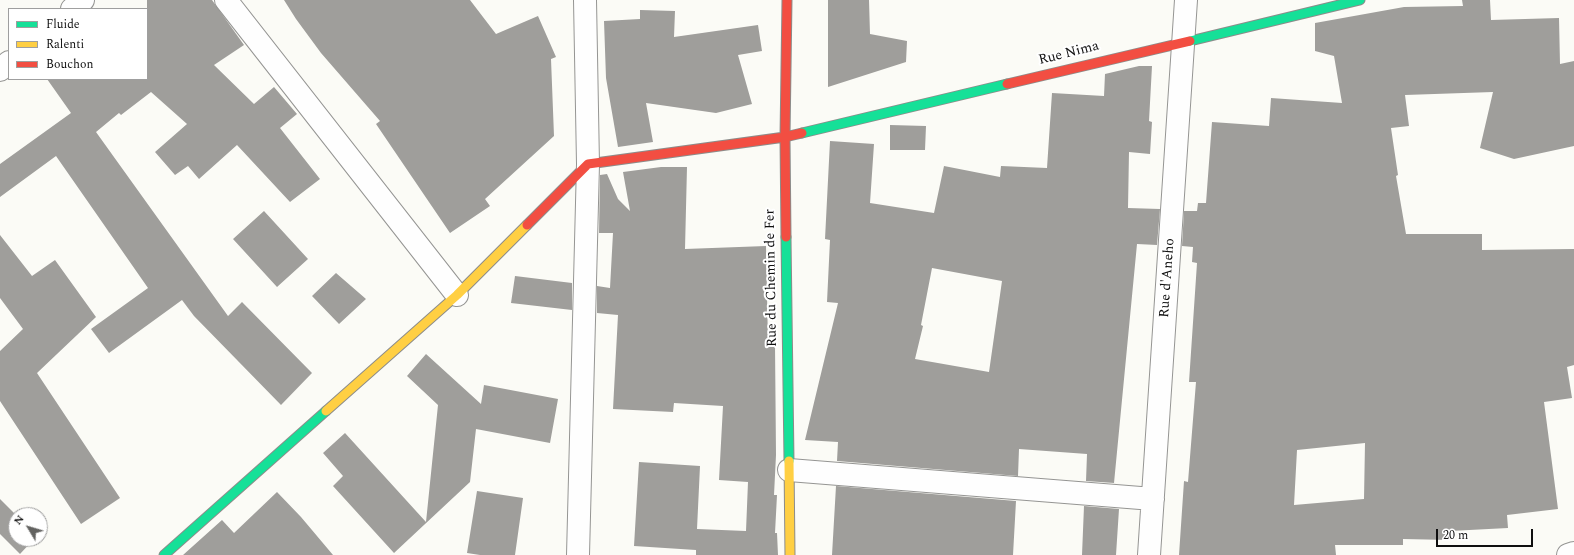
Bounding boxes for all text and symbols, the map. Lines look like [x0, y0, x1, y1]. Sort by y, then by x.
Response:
legend [8, 8, 148, 80]
text: Fluide [46, 15, 80, 34]
text: Ralenti [46, 35, 84, 54]
street label: Rue Nima [1037, 38, 1101, 70]
text: Bouchon [46, 55, 93, 74]
street label: Rue du Chemin de Fer [762, 209, 782, 347]
street label: Rue d'Aneho [1157, 238, 1179, 318]
north arrow [8, 507, 48, 547]
text: N [9, 511, 28, 529]
scale bar [1438, 521, 1535, 547]
text: 20 m [1443, 526, 1468, 545]

